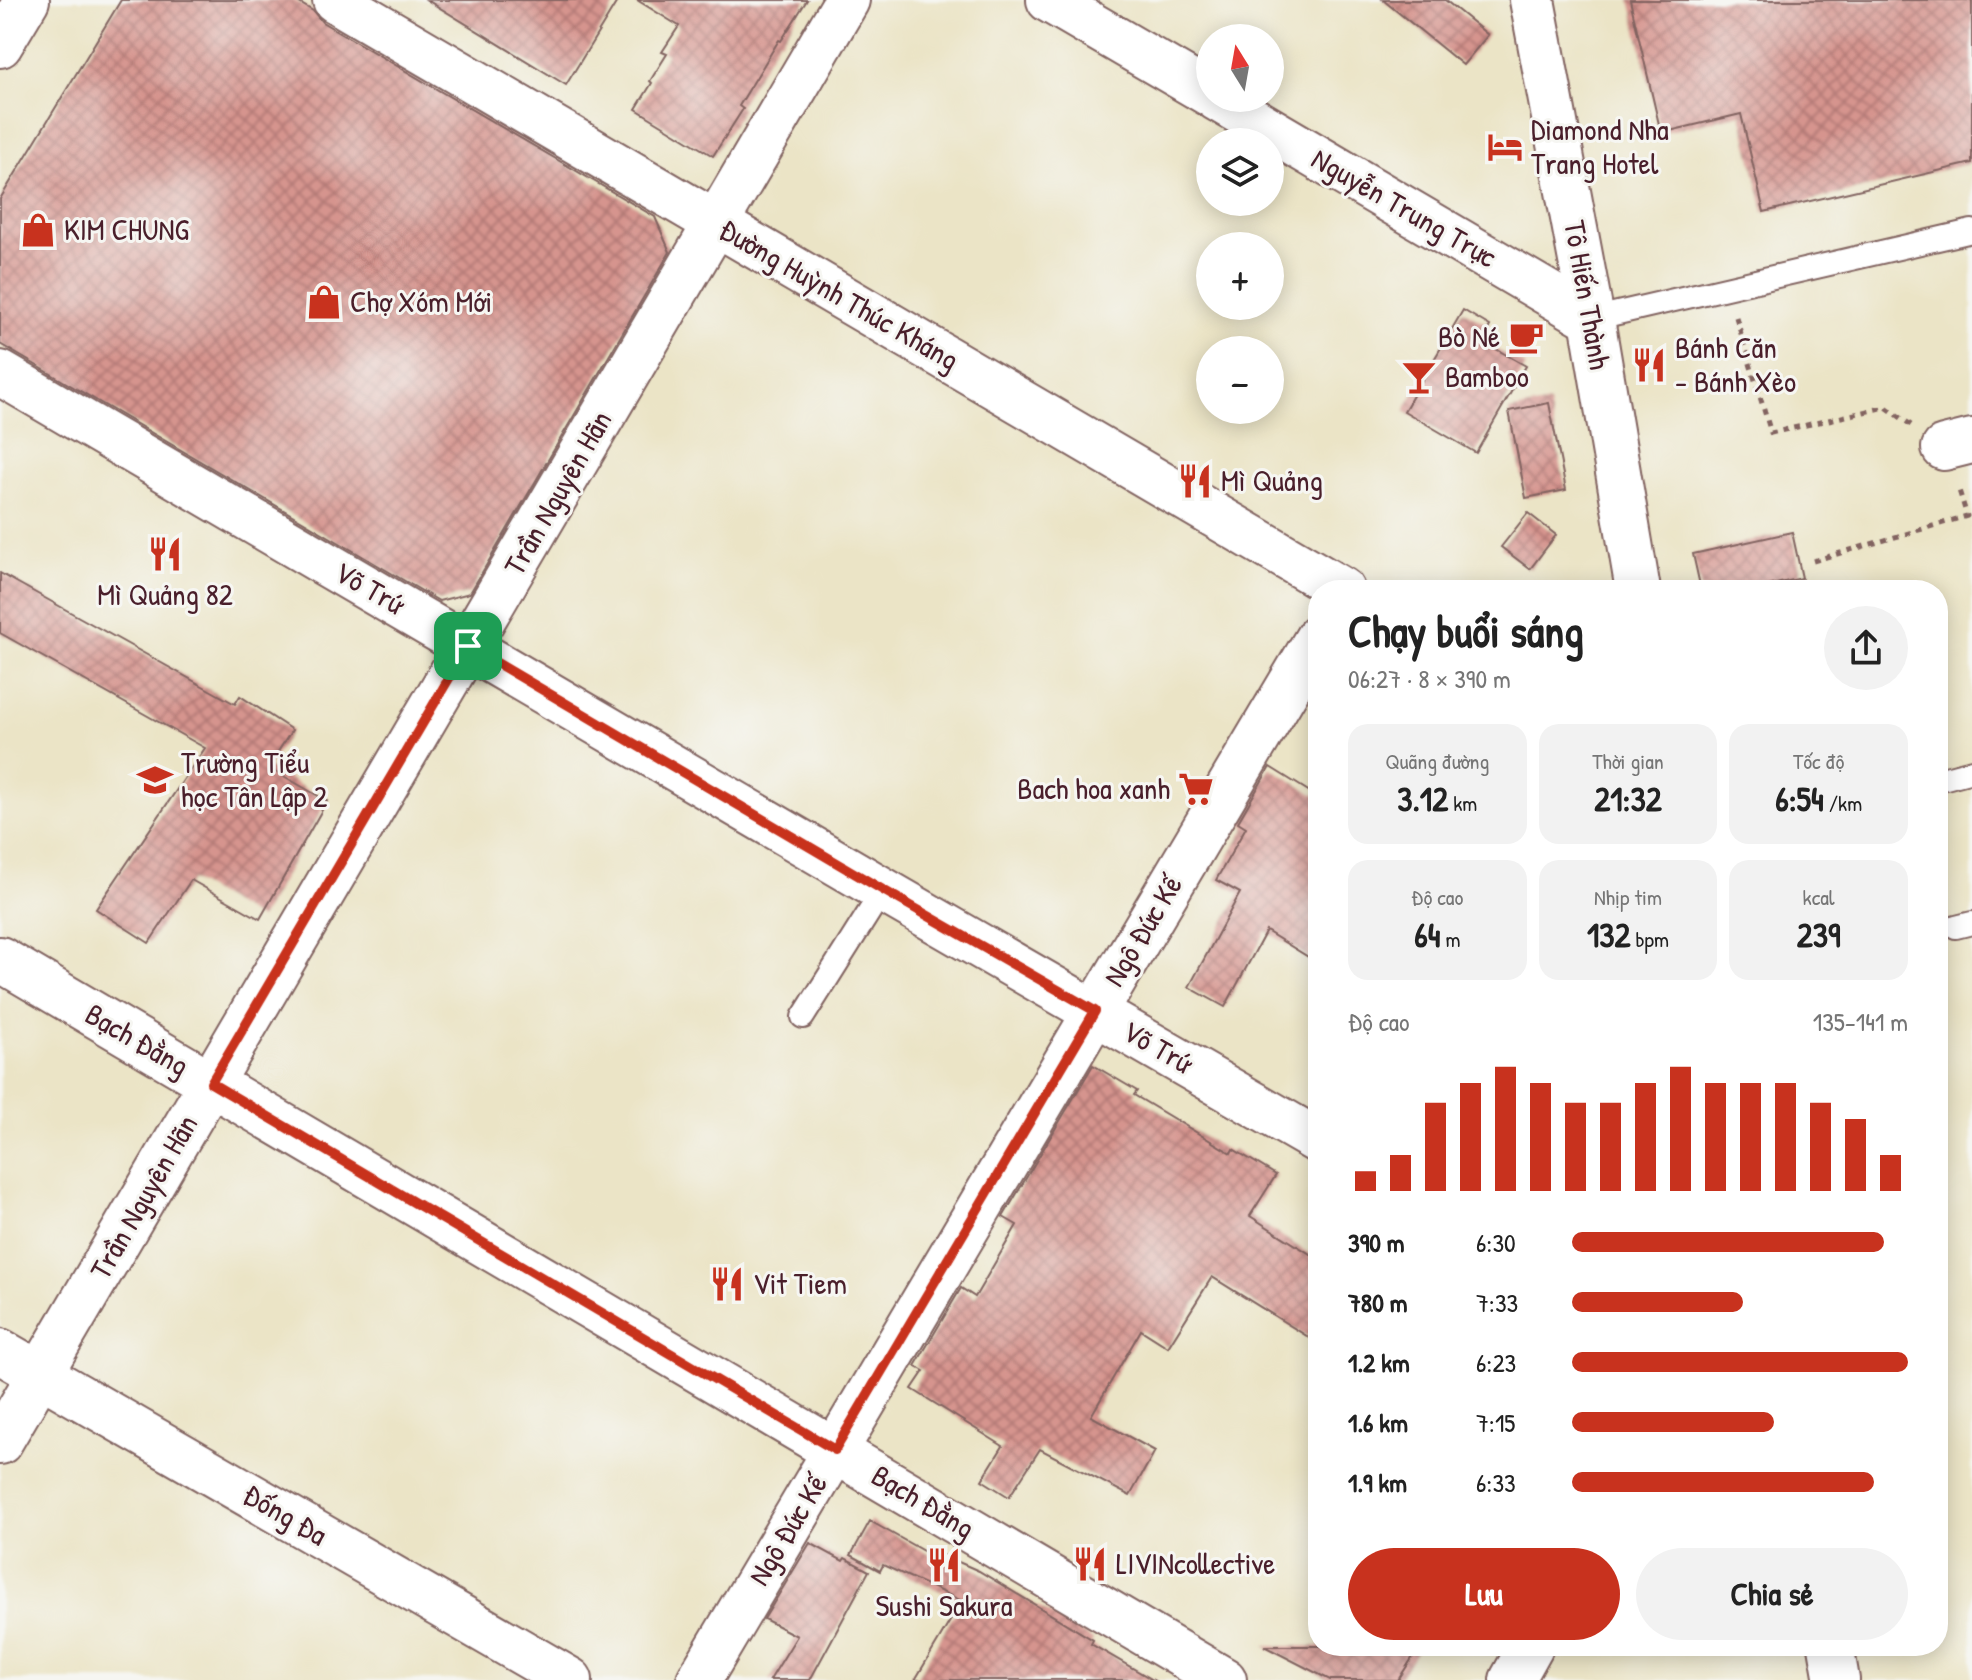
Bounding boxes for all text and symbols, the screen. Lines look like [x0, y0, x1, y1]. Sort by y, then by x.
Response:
north arrow [1196, 24, 1284, 112]
map controls [1196, 24, 1284, 424]
place label: Diamond Nha Trang Hotel [1531, 109, 1669, 183]
button: layers [1196, 128, 1284, 216]
hotel icon: Diamond Nha Trang Hotel [1486, 128, 1524, 166]
street label: Nguyễn Trung Trực [1305, 138, 1504, 276]
place label: KIM CHUNG [64, 209, 189, 249]
street label: Đường Huỳnh Thúc Kháng [712, 209, 967, 379]
shop icon: KIM CHUNG [19, 211, 57, 249]
street label: Tô Hiến Thành [1555, 217, 1621, 373]
button: + [1196, 232, 1284, 320]
place label: Chợ Xóm Mới [350, 281, 492, 321]
shop icon: Chợ Xóm Mới [305, 283, 343, 321]
place label: Bò Né [1438, 316, 1500, 356]
cafe icon: Bò Né [1507, 318, 1545, 356]
place label: Bánh Căn - Bánh Xèo [1675, 327, 1796, 401]
button: − [1196, 336, 1284, 424]
restaurant icon: Bánh Căn - Bánh Xèo [1630, 346, 1668, 384]
place label: Bamboo [1445, 356, 1529, 396]
bar icon: Bamboo [1400, 358, 1438, 396]
street label: Trần Nguyên Hãn [494, 403, 620, 582]
place label: Mì Quảng [1221, 460, 1323, 500]
restaurant icon: Mì Quảng [1176, 462, 1214, 500]
restaurant icon: Mì Quảng 82 [146, 535, 184, 573]
street label: Võ Trứ [328, 551, 414, 624]
place label: Mì Quảng 82 [97, 574, 233, 614]
text: Chạy buổi sáng [1348, 601, 1584, 661]
button: share [1824, 606, 1908, 690]
pin [434, 612, 502, 680]
icon: arrive [446, 624, 490, 668]
text: 06:27 · 8 × 390 m [1348, 661, 1511, 696]
place label: Trường Tiểu học Tân Lập 2 [181, 742, 327, 816]
text: Quãng đường [1385, 746, 1489, 776]
text: Thời gian [1592, 746, 1664, 776]
text: Tốc độ [1793, 746, 1844, 776]
school or university icon: Trường Tiểu học Tân Lập 2 [136, 761, 174, 799]
place label: Bach hoa xanh [1017, 768, 1170, 808]
supermarket icon: Bach hoa xanh [1177, 770, 1215, 808]
text: 3.12 [1397, 776, 1448, 822]
text: 21:32 [1594, 776, 1662, 822]
text: 6:54 [1775, 776, 1824, 822]
text: km [1448, 788, 1477, 818]
text: /km [1824, 788, 1862, 818]
street label: Ngô Đức Kế [1093, 867, 1191, 993]
text: Độ cao [1411, 882, 1463, 912]
text: Nhịp tim [1594, 882, 1662, 912]
text: kcal [1803, 882, 1835, 912]
text: 64 [1414, 912, 1440, 958]
text: 132 [1587, 912, 1630, 958]
text: 239 [1797, 912, 1840, 958]
text: m [1440, 924, 1461, 954]
text: bpm [1630, 924, 1669, 954]
street label: Bạch Đằng [78, 993, 197, 1085]
text: Độ cao [1348, 1004, 1410, 1039]
text: 135–141 m [1813, 1004, 1908, 1039]
street label: Võ Trứ [1116, 1010, 1202, 1083]
street label: Trần Nguyên Hãn [80, 1107, 206, 1286]
text: 390 m [1348, 1225, 1405, 1260]
text: 6:30 [1476, 1225, 1516, 1260]
place label: Vit Tiem [753, 1263, 847, 1303]
restaurant icon: Vit Tiem [708, 1265, 746, 1303]
text: 780 m [1348, 1285, 1407, 1320]
text: 7:33 [1476, 1285, 1518, 1320]
text: 1.2 km [1348, 1345, 1410, 1380]
text: 6:23 [1476, 1345, 1516, 1380]
text: 1.6 km [1348, 1405, 1408, 1440]
text: 7:15 [1476, 1405, 1515, 1440]
street label: Bạch Đằng [865, 1455, 982, 1547]
text: 1.9 km [1348, 1465, 1407, 1500]
text: 6:33 [1476, 1465, 1516, 1500]
street label: Ngô Đức Kế [738, 1466, 836, 1592]
street label: Đống Đa [236, 1474, 335, 1554]
place label: LIVINcollective [1116, 1543, 1275, 1583]
restaurant icon: LIVINcollective [1071, 1545, 1109, 1583]
restaurant icon: Sushi Sakura [925, 1546, 963, 1584]
button: Lưu [1348, 1548, 1620, 1640]
button: Chia sẻ [1636, 1548, 1908, 1640]
place label: Sushi Sakura [876, 1585, 1013, 1625]

